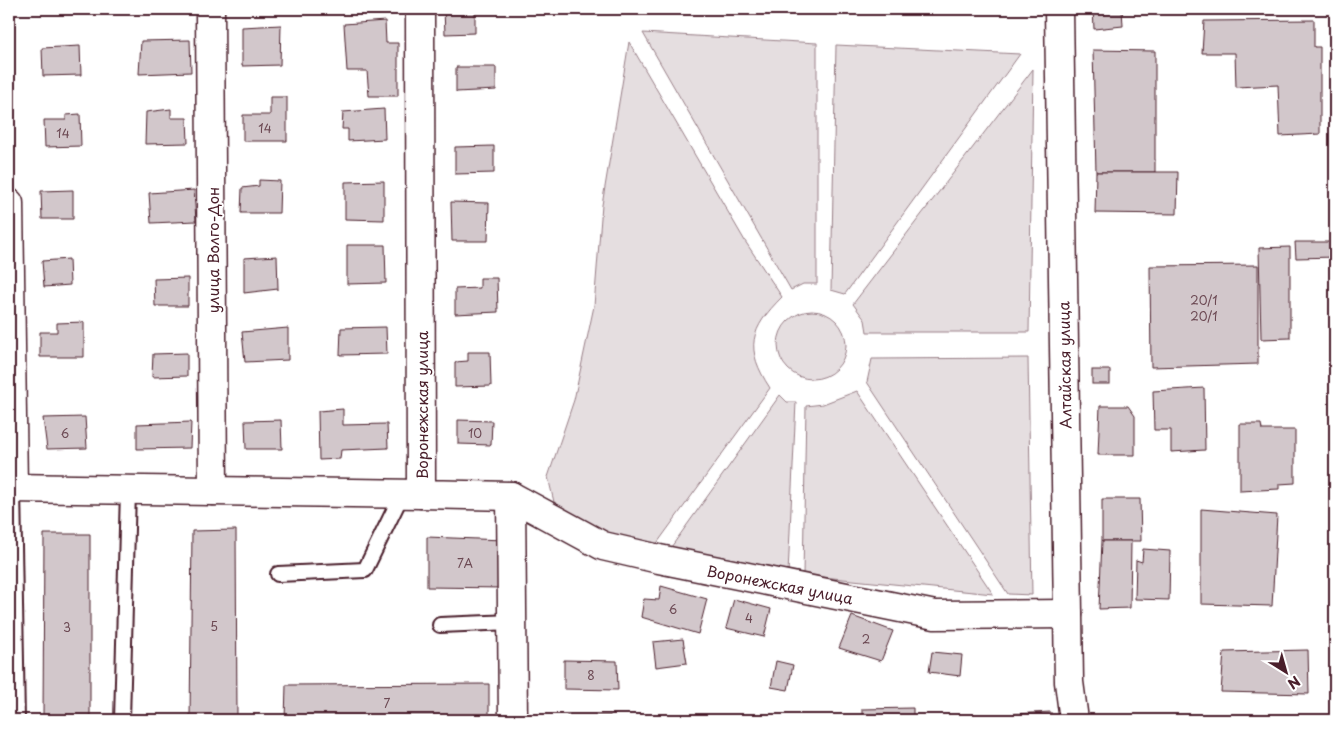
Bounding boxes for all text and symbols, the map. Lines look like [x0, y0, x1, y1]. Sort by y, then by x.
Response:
house number: 14 [258, 119, 272, 137]
house number: 14 [56, 124, 70, 142]
street label: улица Волго-Дон [201, 187, 224, 313]
house number: 20/1 [1190, 291, 1218, 309]
street label: Алтайская улица [1051, 300, 1077, 429]
house number: 20/1 [1190, 307, 1218, 325]
street label: Воронежская улица [410, 330, 433, 479]
house number: 6 [61, 424, 69, 442]
house number: 10 [468, 424, 482, 442]
house number: 7А [457, 554, 473, 572]
street label: Воронежская улица [705, 559, 856, 610]
house number: 6 [669, 600, 677, 618]
house number: 4 [745, 609, 753, 627]
house number: 5 [210, 617, 218, 635]
house number: 3 [63, 618, 71, 636]
house number: 2 [862, 630, 870, 648]
north arrow [1262, 646, 1312, 696]
house number: 8 [587, 666, 595, 684]
text: N [1283, 671, 1305, 695]
house number: 7 [384, 694, 391, 712]

